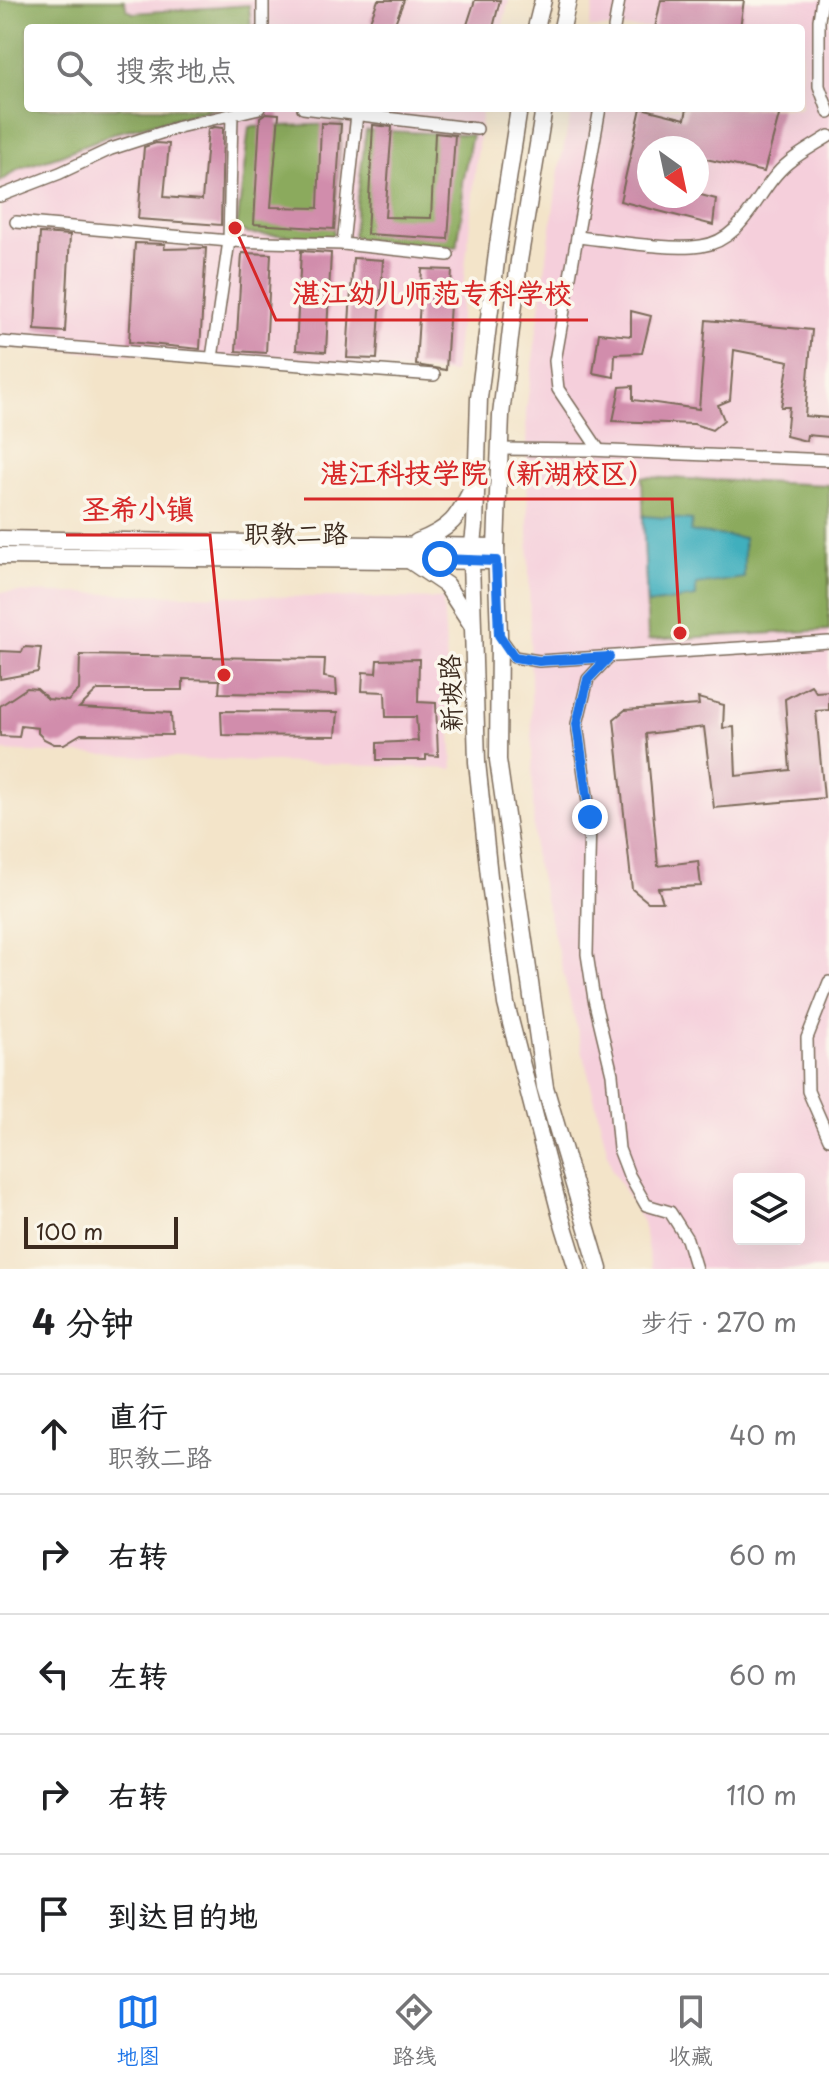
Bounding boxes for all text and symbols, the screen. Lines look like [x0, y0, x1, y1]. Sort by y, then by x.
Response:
search box [24, 24, 805, 112]
icon: search [52, 46, 96, 90]
text: 搜索地点 [116, 46, 236, 91]
north arrow [637, 136, 709, 208]
callout: 湛江幼儿师范专科学校 [276, 268, 588, 320]
text: 湛江幼儿师范专科学校 [292, 270, 572, 313]
callout: 湛江科技学院（新湖校区） [304, 447, 672, 499]
text: 湛江科技学院（新湖校区） [320, 450, 656, 493]
callout: 圣希小镇 [66, 483, 210, 535]
text: 圣希小镇 [82, 486, 194, 529]
street label: 职教二路 [244, 513, 348, 552]
route start [422, 541, 458, 577]
street label: 新坡路 [429, 653, 470, 733]
route end [572, 799, 608, 835]
map controls [733, 1173, 805, 1245]
button: layers [733, 1173, 805, 1245]
scale bar [24, 1213, 178, 1249]
text: 100 m [36, 1214, 103, 1247]
text: 4 分钟 [32, 1295, 134, 1347]
text: 步行 · 270 m [641, 1302, 797, 1341]
text: 直行 [108, 1392, 168, 1437]
icon: ahead [32, 1412, 76, 1456]
text: 40 m [729, 1415, 797, 1454]
text: 职教二路 [108, 1437, 212, 1476]
icon: right [32, 1532, 76, 1576]
text: 右转 [108, 1532, 168, 1577]
text: 60 m [729, 1535, 797, 1574]
icon: left [32, 1652, 76, 1696]
text: 左转 [108, 1652, 168, 1697]
text: 60 m [729, 1655, 797, 1694]
icon: right [32, 1772, 76, 1816]
text: 右转 [108, 1772, 168, 1817]
text: 110 m [726, 1775, 797, 1814]
icon: arrive [32, 1892, 76, 1936]
text: 到达目的地 [108, 1892, 258, 1937]
tab: 地图 [116, 1990, 160, 2071]
tab: 路线 [392, 1990, 437, 2071]
tab: 收藏 [669, 1990, 713, 2071]

